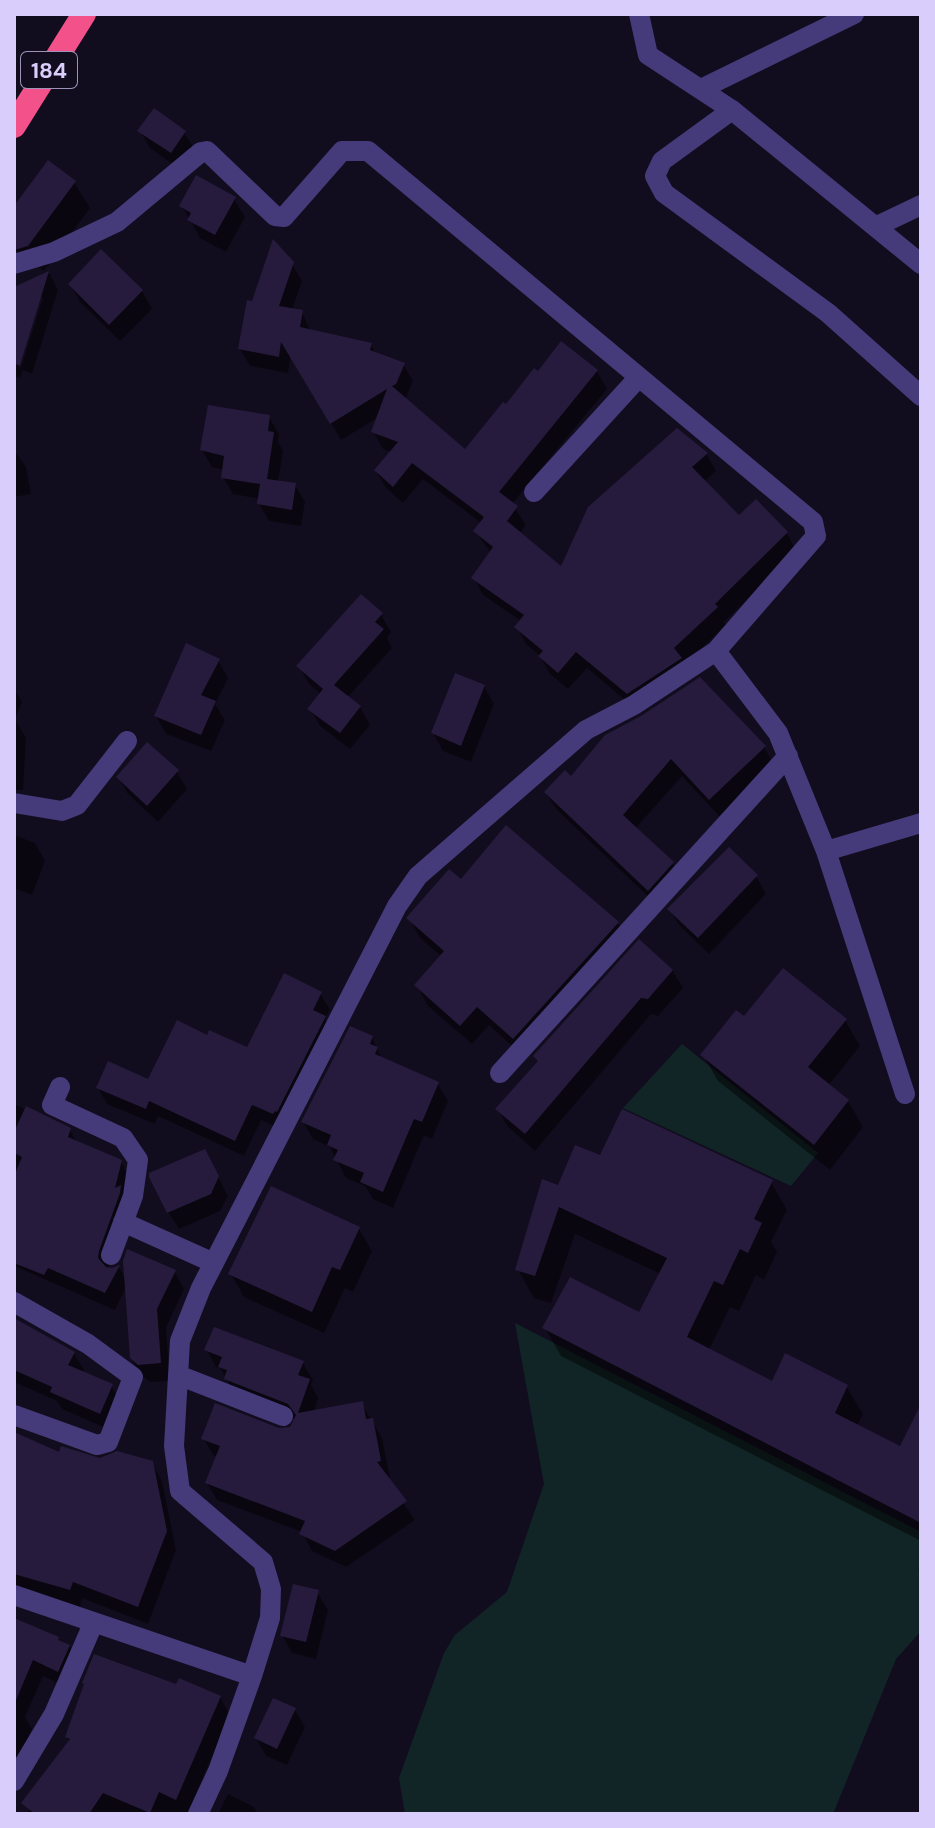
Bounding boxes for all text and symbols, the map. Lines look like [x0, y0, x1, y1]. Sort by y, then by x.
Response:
road number: 184 [21, 52, 77, 88]

